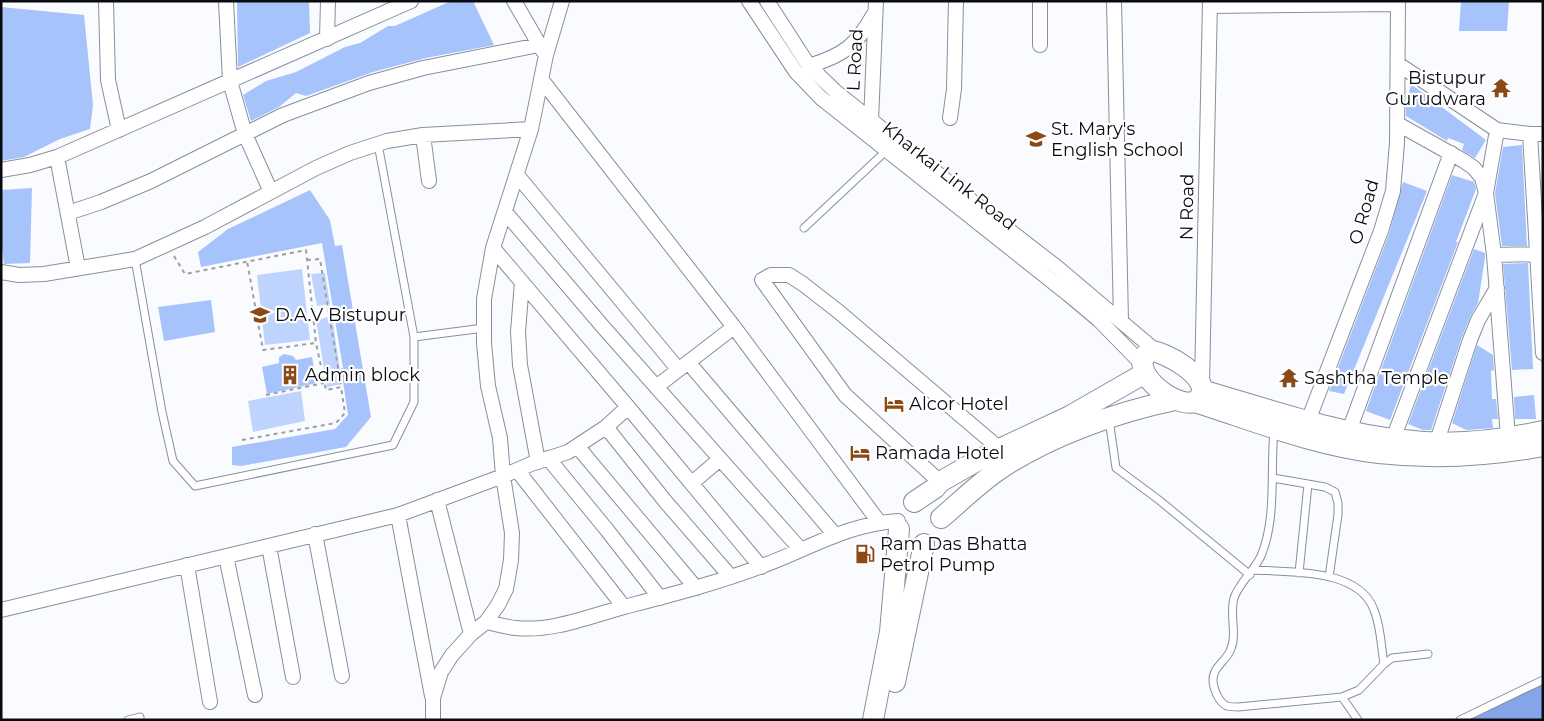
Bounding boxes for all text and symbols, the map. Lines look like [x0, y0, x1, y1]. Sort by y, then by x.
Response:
street label: L Road [842, 28, 868, 92]
place label: Bistupur Gurudwara [1385, 67, 1486, 110]
temple icon: Bistupur Gurudwara [1490, 77, 1512, 99]
street label: Kharkai Link Road [878, 117, 1020, 235]
place label: St. Mary's English School [1051, 118, 1184, 161]
school or university icon: St. Mary's English School [1025, 128, 1047, 150]
street label: N Road [1175, 174, 1199, 240]
street label: O Road [1344, 177, 1384, 247]
school or university icon: D.A.V Bistupur [249, 304, 271, 326]
place label: D.A.V Bistupur [275, 304, 406, 326]
building icon: Admin block [279, 364, 301, 386]
place label: Admin block [305, 364, 420, 386]
temple icon: Sashtha Temple [1278, 367, 1300, 389]
place label: Sashtha Temple [1304, 367, 1449, 389]
hotel icon: Alcor Hotel [883, 393, 905, 415]
place label: Alcor Hotel [909, 393, 1009, 415]
hotel icon: Ramada Hotel [849, 442, 871, 464]
place label: Ramada Hotel [875, 442, 1004, 464]
place label: Ram Das Bhatta Petrol Pump [880, 533, 1027, 576]
fuel station icon: Ram Das Bhatta Petrol Pump [854, 543, 876, 565]

